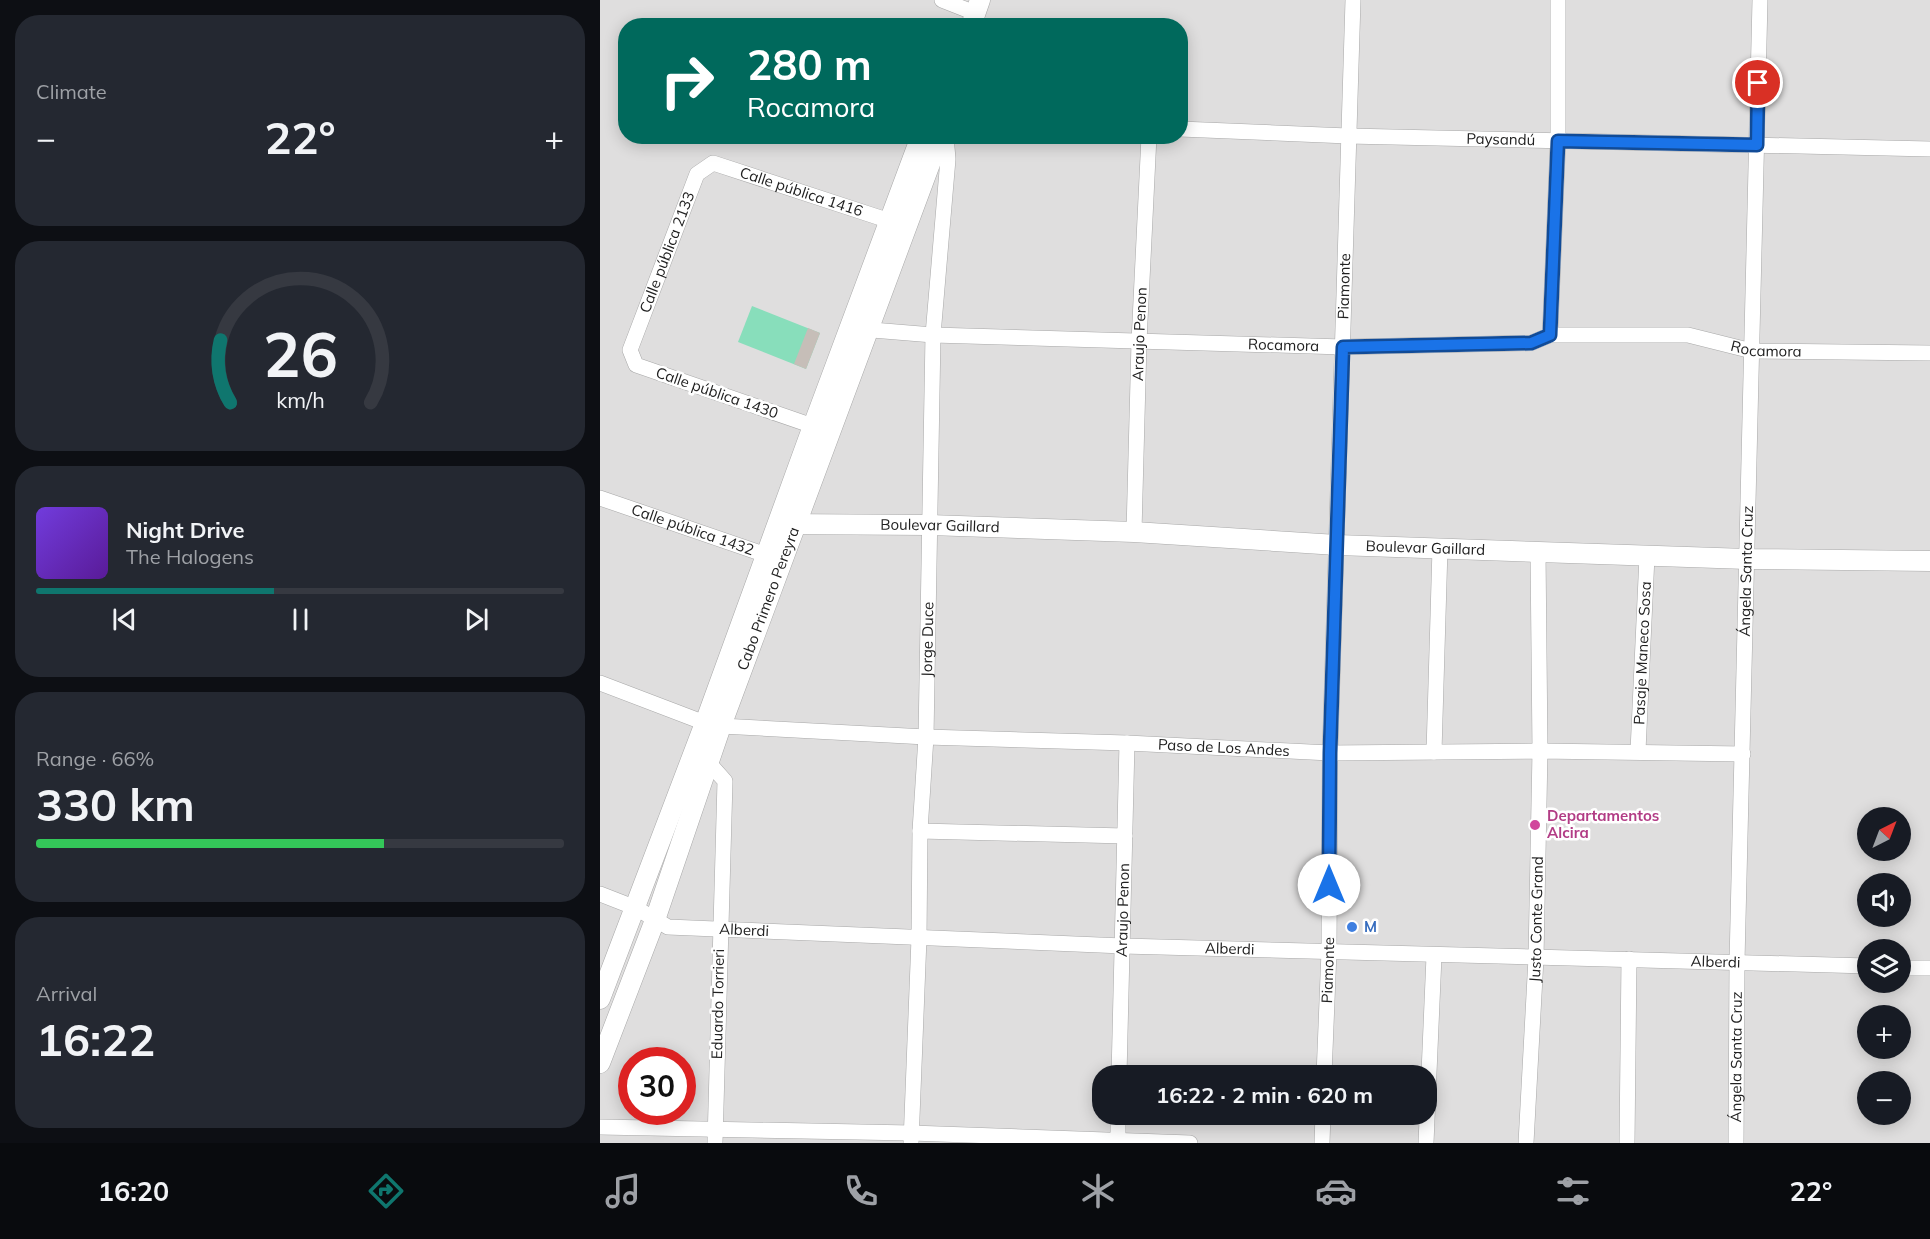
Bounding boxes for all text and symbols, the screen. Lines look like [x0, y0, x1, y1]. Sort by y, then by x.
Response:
text: 280 m [747, 38, 872, 91]
icon: right [648, 42, 726, 120]
pin [1732, 57, 1783, 108]
icon: arrive [1741, 66, 1774, 99]
text: Climate [36, 79, 107, 104]
text: Rocamora [747, 90, 875, 124]
text: 22° [264, 109, 336, 165]
text: − [36, 117, 56, 158]
text: + [544, 117, 564, 158]
street label: Paysandú [1466, 129, 1536, 149]
street label: Calle pública 1416 [737, 162, 865, 220]
street label: Calle pública 2133 [635, 189, 698, 315]
street label: Piamonte [1333, 253, 1354, 320]
street label: Araujo Penon [1128, 287, 1151, 381]
text: 26 [263, 314, 337, 393]
street label: Rocamora [1248, 334, 1320, 355]
street label: Rocamora [1729, 336, 1802, 361]
street label: Calle pública 1430 [653, 363, 781, 422]
text: km/h [276, 386, 324, 413]
street label: Calle pública 1432 [629, 499, 757, 559]
street label: Ángela Santa Cruz [1735, 505, 1757, 637]
street label: Boulevar Gaillard [880, 515, 1000, 536]
text: Night Drive [126, 516, 245, 544]
street label: Cabo Primero Pereyra [733, 524, 803, 673]
street label: Boulevar Gaillard [1365, 536, 1485, 559]
text: The Halogens [126, 544, 254, 569]
street label: Pasaje Maneco Sosa [1629, 581, 1655, 725]
street label: Jorge Duce [917, 602, 937, 677]
icon: previous [108, 603, 141, 636]
icon: pause [284, 603, 317, 636]
icon: next [460, 603, 493, 636]
street label: Paso de Los Andes [1157, 735, 1290, 760]
text: Range · 66% [36, 746, 154, 771]
text: 330 km [36, 776, 195, 832]
place label: Departamentos Alcira [1547, 806, 1659, 842]
north arrow [1857, 807, 1911, 861]
map controls [1857, 807, 1911, 1125]
marker: Departamentos Alcira [1528, 818, 1542, 832]
position arrow [1297, 853, 1361, 917]
street label: Justo Conte Grand [1525, 856, 1547, 983]
street label: Araujo Penon [1112, 863, 1133, 957]
button: sound [1857, 873, 1911, 927]
place label: M [1364, 917, 1377, 936]
street label: Alberdi [719, 919, 769, 940]
marker: M [1345, 920, 1359, 934]
street label: Piamonte [1317, 937, 1338, 1004]
street label: Alberdi [1205, 938, 1255, 959]
button: layers [1857, 939, 1911, 993]
street label: Eduardo Torrieri [707, 949, 728, 1059]
street label: Alberdi [1690, 951, 1741, 972]
text: Arrival [36, 981, 97, 1006]
street label: Ángela Santa Cruz [1726, 991, 1746, 1123]
button: + [1857, 1005, 1911, 1059]
text: 16:22 [36, 1011, 155, 1067]
speed limit sign: 30 [618, 1047, 696, 1125]
button: − [1857, 1071, 1911, 1125]
text: 16:22 · 2 min · 620 m [1156, 1081, 1373, 1109]
icon: directions [365, 1170, 407, 1212]
icon: music [602, 1170, 644, 1212]
icon: phone [840, 1170, 882, 1212]
icon: climate [1077, 1170, 1119, 1212]
icon: car [1315, 1170, 1357, 1212]
icon: filters [1552, 1170, 1594, 1212]
text: 16:20 [98, 1174, 169, 1208]
text: 22° [1790, 1174, 1832, 1208]

